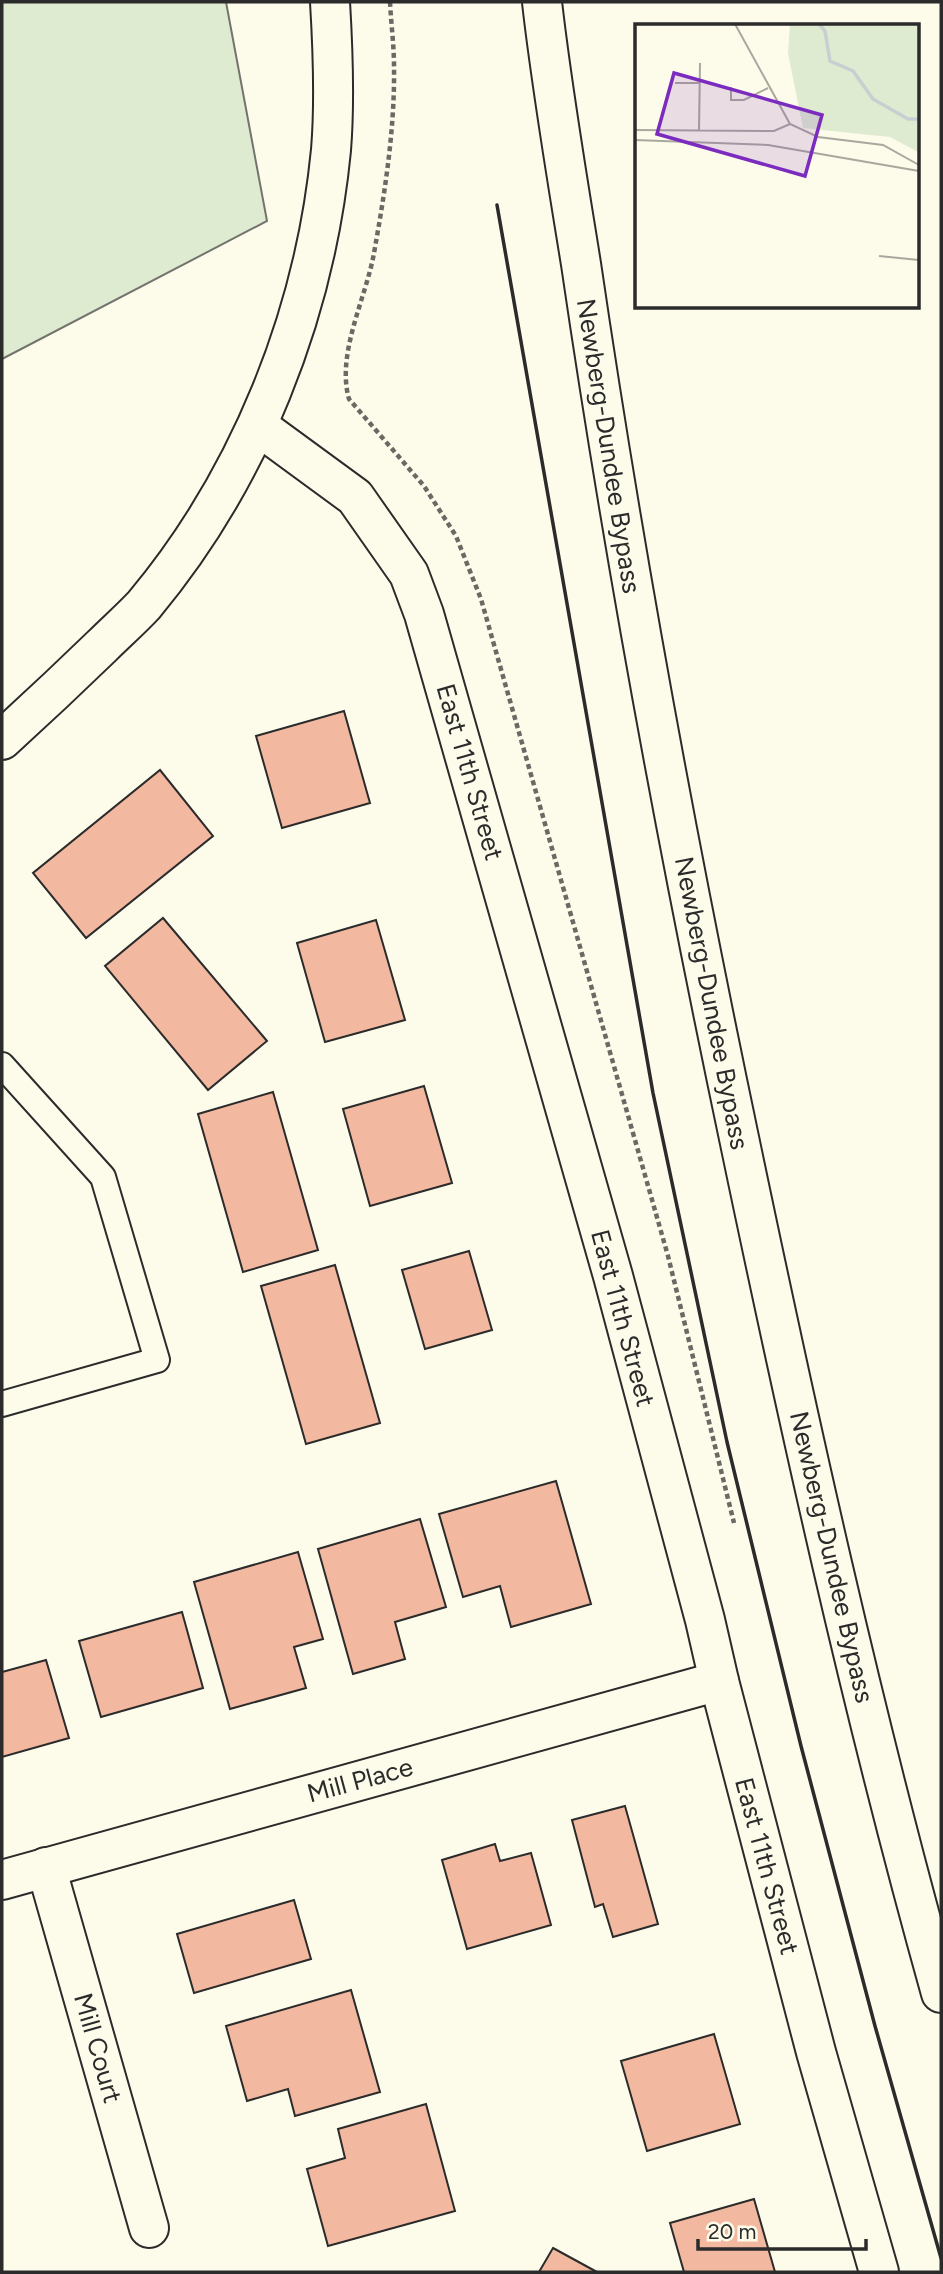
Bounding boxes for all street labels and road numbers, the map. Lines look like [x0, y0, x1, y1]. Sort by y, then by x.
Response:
street label: Newberg-Dundee Bypass [570, 296, 648, 596]
street label: East 11th Street [430, 680, 511, 864]
street label: Newberg-Dundee Bypass [668, 854, 756, 1152]
street label: East 11th Street [584, 1226, 662, 1410]
street label: Newberg-Dundee Bypass [783, 1408, 881, 1706]
street label: Mill Place [304, 1751, 416, 1809]
street label: East 11th Street [728, 1774, 806, 1958]
street label: Mill Court [67, 1989, 129, 2107]

